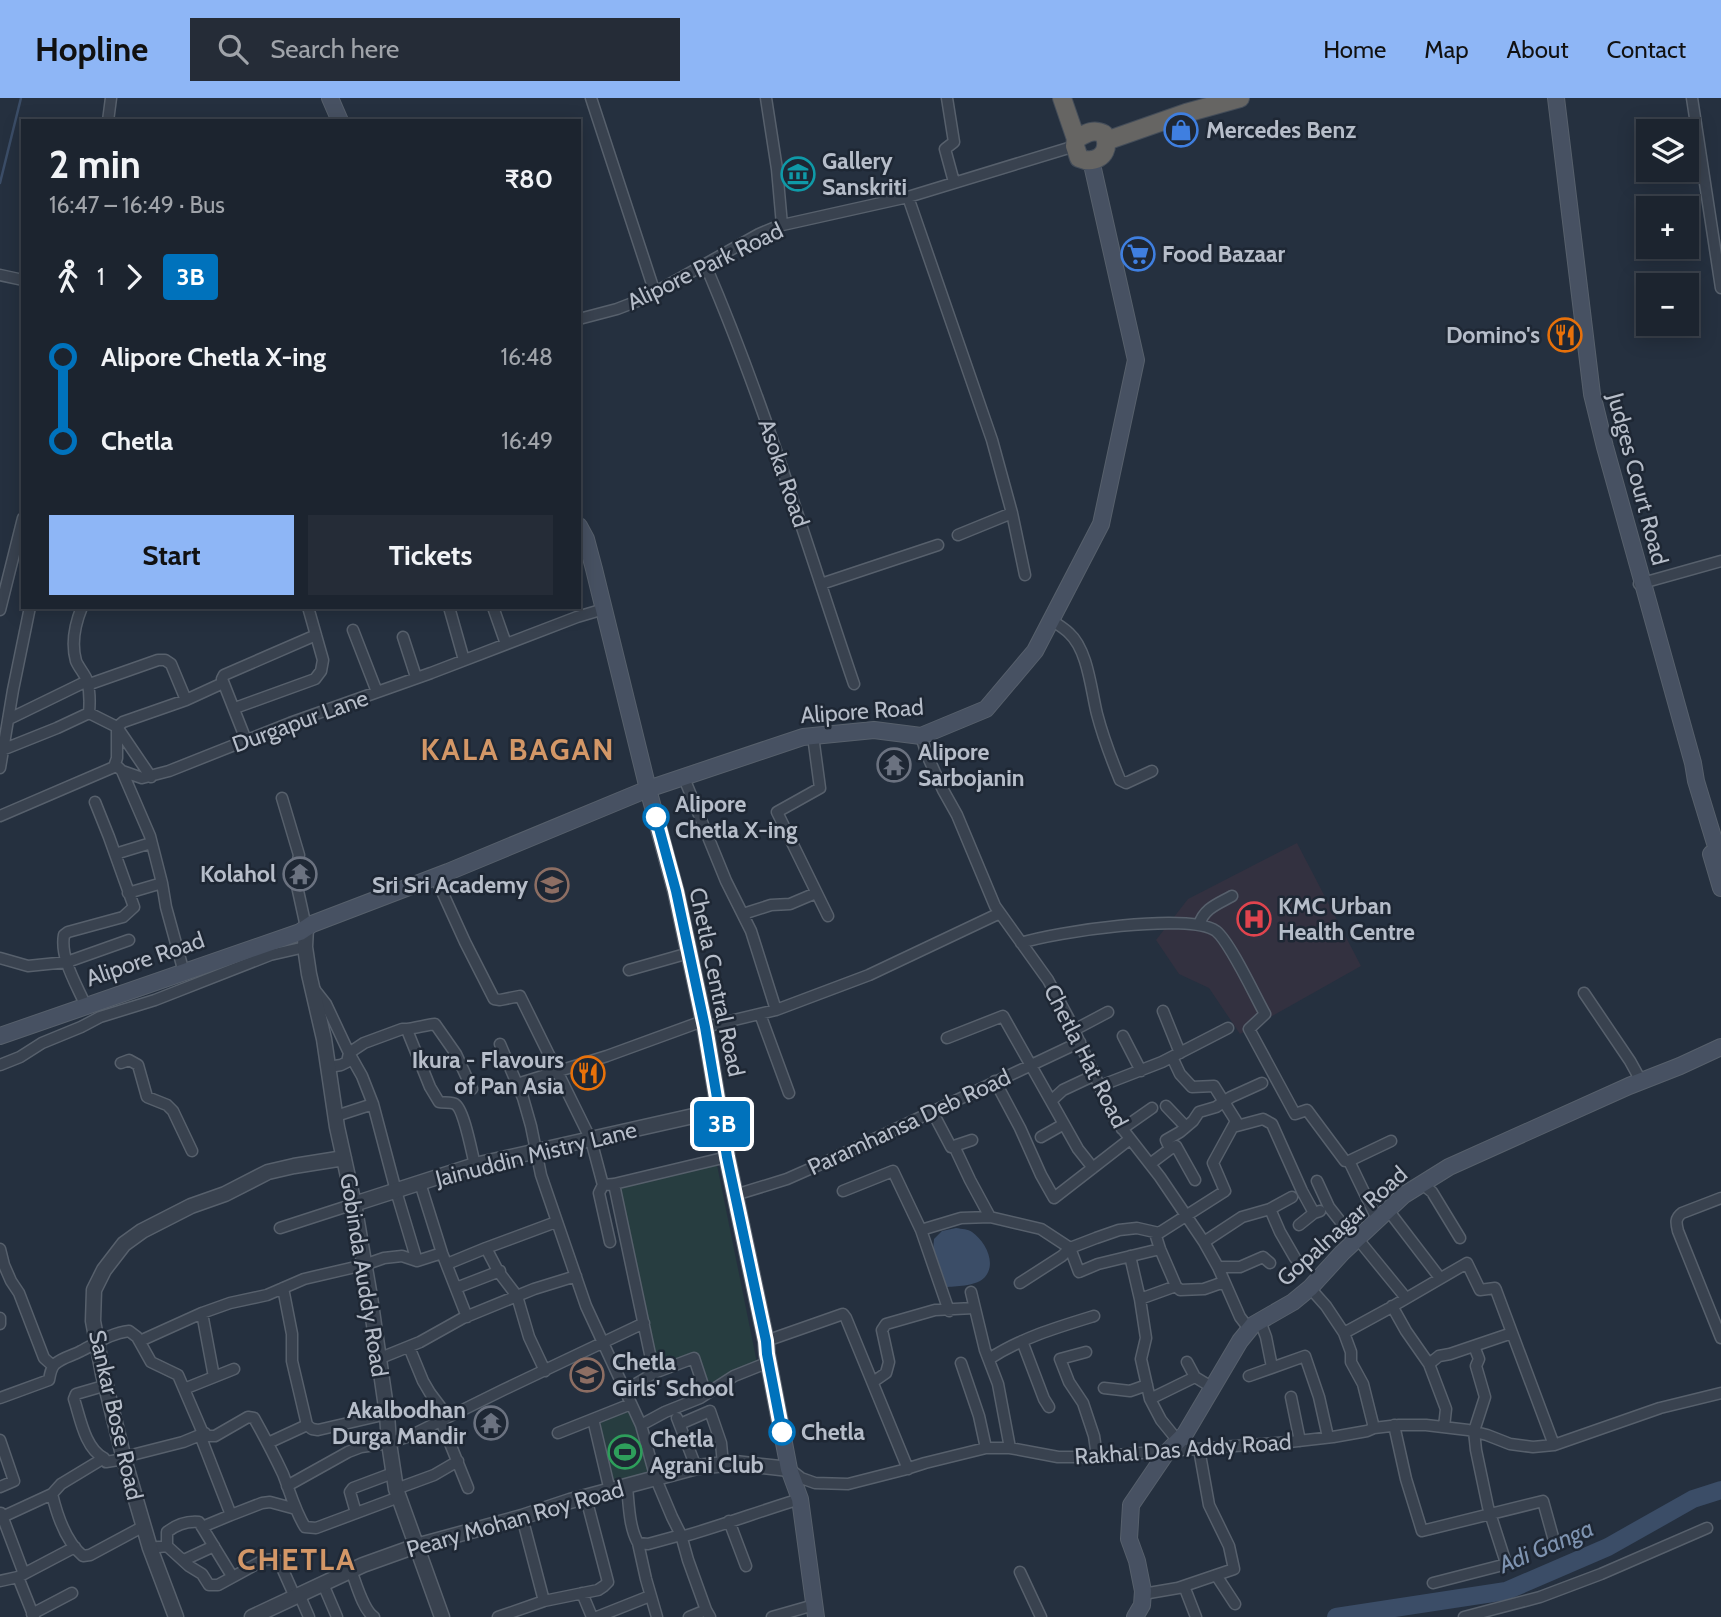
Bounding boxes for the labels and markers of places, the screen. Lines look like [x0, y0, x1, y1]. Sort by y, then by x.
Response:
shop icon: Mercedes Benz [1162, 111, 1200, 149]
place label: Mercedes Benz [1206, 116, 1356, 144]
place label: Gallery Sanskriti [822, 147, 907, 201]
museum icon: Gallery Sanskriti [779, 155, 817, 193]
supermarket icon: Food Bazaar [1119, 235, 1157, 273]
place label: Food Bazaar [1162, 240, 1285, 268]
restaurant icon: Domino's [1546, 316, 1584, 354]
place label: Domino's [1446, 321, 1540, 349]
place label: Alipore Sarbojanin [918, 738, 1025, 792]
temple icon: Alipore Sarbojanin [875, 746, 913, 784]
place label: Alipore Chetla X-ing [675, 790, 798, 844]
marker: Alipore Chetla X-ing [643, 804, 669, 830]
temple icon: Kolahol [281, 855, 319, 893]
place label: Kolahol [200, 860, 276, 888]
school or university icon: Sri Sri Academy [533, 866, 571, 904]
place label: Sri Sri Academy [372, 871, 529, 899]
place label: KMC Urban Health Centre [1278, 892, 1415, 946]
hospital icon: KMC Urban Health Centre [1235, 900, 1273, 938]
place label: Ikura - Flavours of Pan Asia [412, 1046, 565, 1100]
restaurant icon: Ikura - Flavours of Pan Asia [569, 1054, 607, 1092]
place label: Chetla Girls' School [612, 1348, 734, 1402]
school or university icon: Chetla Girls' School [568, 1356, 606, 1394]
place label: Akalbodhan Durga Mandir [332, 1396, 466, 1450]
temple icon: Akalbodhan Durga Mandir [472, 1404, 510, 1442]
place label: Chetla [801, 1418, 865, 1446]
marker: Chetla [769, 1419, 795, 1445]
place label: Chetla Agrani Club [650, 1425, 764, 1479]
sports icon: Chetla Agrani Club [606, 1433, 644, 1471]

